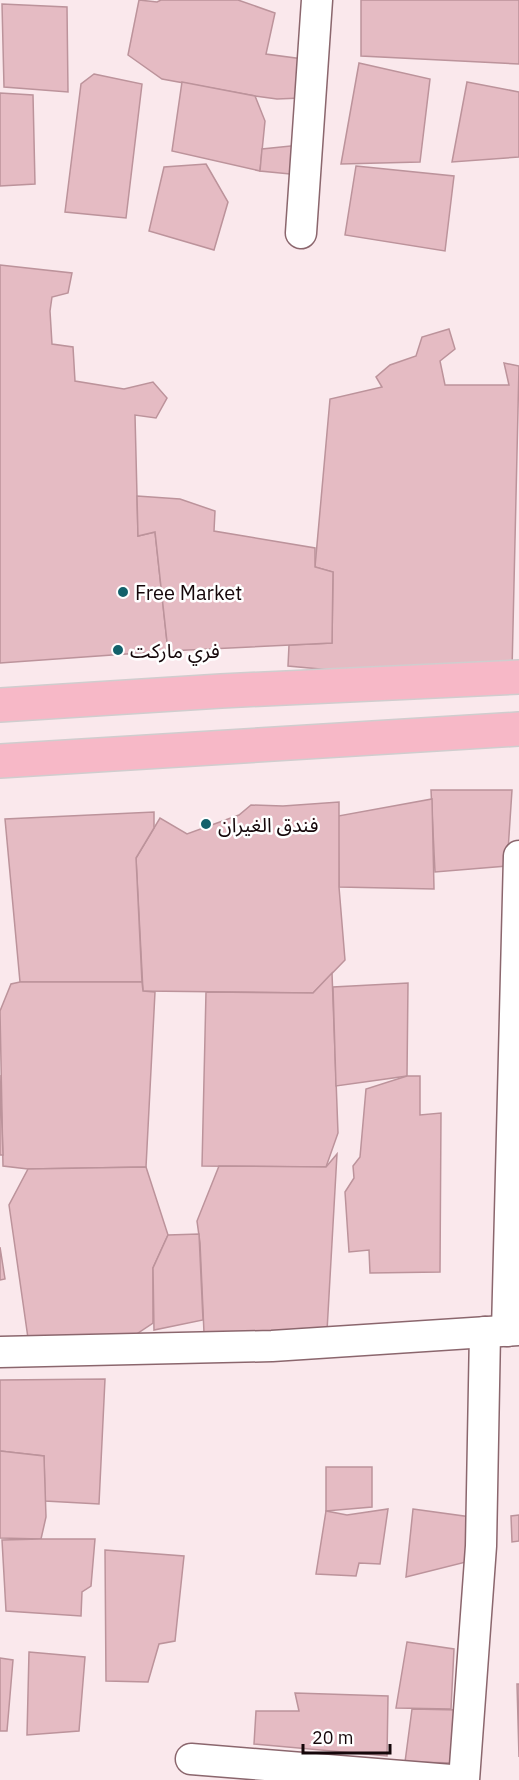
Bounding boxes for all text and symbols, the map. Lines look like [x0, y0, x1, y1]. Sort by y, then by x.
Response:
place label: Free Market [135, 579, 242, 606]
marker: Free Market [116, 585, 130, 599]
place label: فري ماركت [130, 637, 220, 666]
marker: فري ماركت [111, 643, 125, 657]
place label: فندق الغيران [218, 811, 318, 838]
marker: فندق الغيران [199, 817, 213, 831]
scale bar [303, 1717, 390, 1755]
text: 20 m [312, 1726, 354, 1749]

